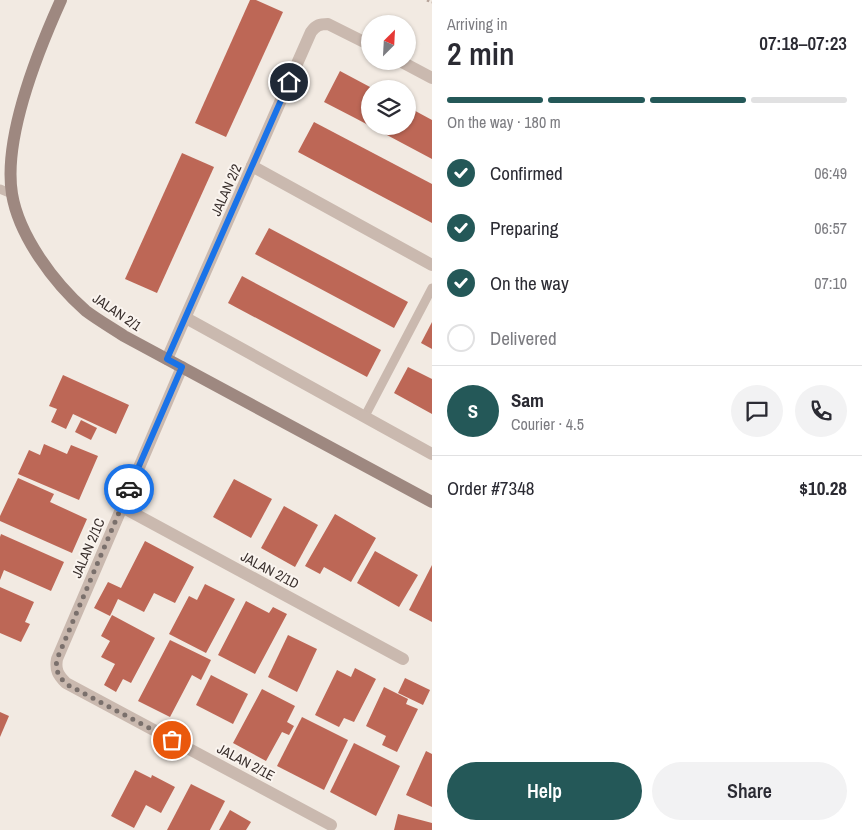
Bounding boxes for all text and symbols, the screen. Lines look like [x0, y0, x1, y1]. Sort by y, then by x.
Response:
text: Arriving in [447, 13, 508, 35]
north arrow [361, 15, 416, 70]
map controls [361, 15, 416, 135]
text: 07:18–07:23 [759, 30, 847, 56]
text: 2 min [447, 32, 515, 75]
pin [268, 61, 310, 103]
icon: home [275, 68, 303, 96]
button: layers [361, 80, 416, 135]
text: On the way · 180 m [447, 111, 561, 133]
icon: check [447, 159, 475, 187]
text: Confirmed [490, 160, 563, 186]
street label: JALAN 2/2 [207, 161, 245, 219]
text: 06:49 [814, 162, 847, 184]
icon: check [447, 214, 475, 242]
text: Preparing [490, 215, 558, 241]
text: 06:57 [814, 217, 847, 239]
icon: check [447, 269, 475, 297]
text: On the way [490, 270, 569, 296]
text: 07:10 [814, 272, 847, 294]
street label: JALAN 2/1 [89, 289, 145, 335]
text: Delivered [490, 325, 557, 351]
button: chat [731, 385, 783, 437]
button: phone [795, 385, 847, 437]
text: Sam [511, 387, 544, 413]
text: S [468, 398, 478, 424]
text: Courier · 4.5 [511, 413, 584, 435]
courier [104, 464, 154, 514]
icon: car [115, 475, 143, 503]
text: Order #7348 [447, 475, 534, 501]
text: $10.28 [799, 475, 847, 501]
street label: JALAN 2/1C [67, 515, 109, 581]
street label: JALAN 2/1D [238, 547, 302, 593]
pin [151, 719, 193, 761]
icon: bag [158, 726, 186, 754]
street label: JALAN 2/1E [214, 739, 278, 785]
button: Help [447, 762, 642, 820]
button: Share [652, 762, 847, 820]

